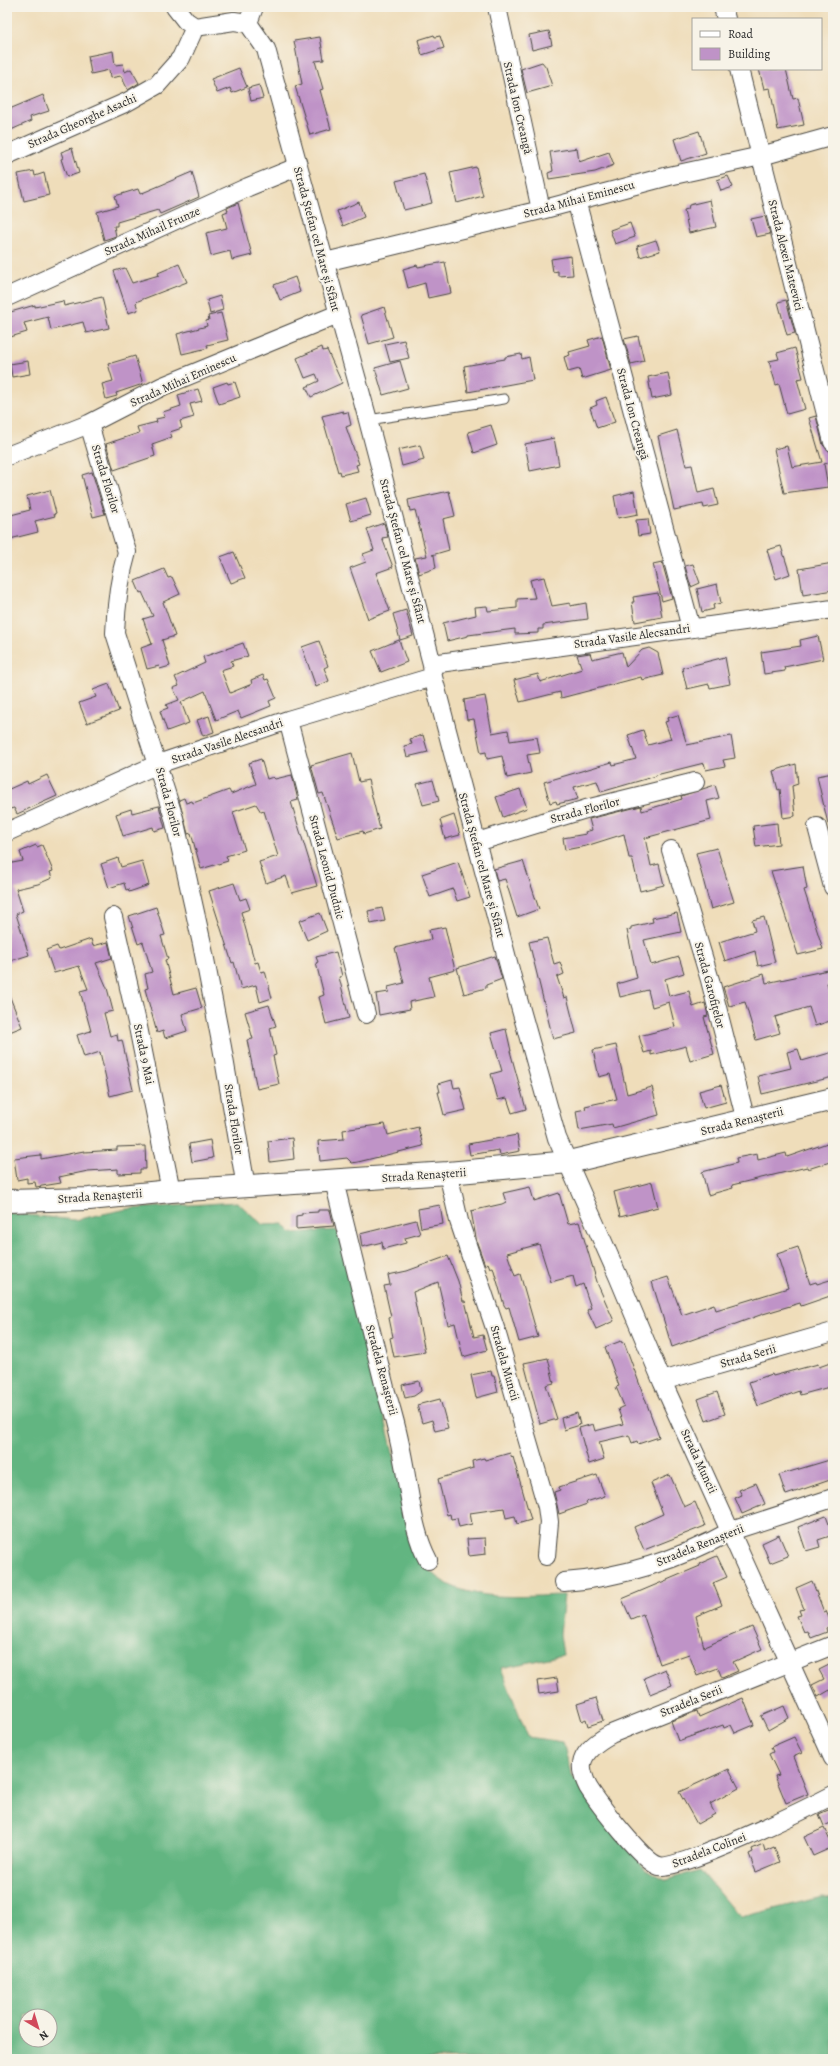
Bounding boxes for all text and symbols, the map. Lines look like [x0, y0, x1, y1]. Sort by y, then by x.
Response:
legend [692, 18, 822, 70]
text: Road [728, 26, 754, 42]
text: Building [728, 46, 770, 62]
street label: Strada Ion Creangă [500, 60, 537, 156]
street label: Strada Gheorghe Asachi [25, 90, 139, 152]
street label: Strada Ștefan cel Mare și Sfânt [290, 165, 344, 313]
street label: Strada Mihai Eminescu [522, 176, 637, 222]
street label: Strada Alexei Mateevici [764, 198, 808, 312]
street label: Strada Mihail Frunze [102, 203, 202, 259]
street label: Strada Mihai Eminescu [127, 349, 239, 411]
street label: Strada Ion Creangă [613, 366, 653, 462]
street label: Strada Florilor [88, 443, 124, 516]
street label: Strada Ștefan cel Mare și Sfânt [376, 477, 430, 625]
street label: Strada Vasile Alecsandri [573, 620, 691, 652]
street label: Strada Vasile Alecsandri [169, 714, 285, 768]
street label: Strada Florilor [152, 765, 186, 839]
street label: Strada Ștefan cel Mare și Sfânt [455, 791, 509, 939]
street label: Strada Florilor [548, 793, 622, 827]
street label: Strada Leonid Dudnic [305, 813, 349, 921]
street label: Strada Garofițelor [691, 940, 729, 1030]
street label: Strada 9 Mai [130, 1022, 158, 1086]
street label: Strada Florilor [221, 1083, 248, 1156]
street label: Strada Renașterii [699, 1103, 785, 1139]
street label: Strada Renașterii [381, 1164, 467, 1186]
street label: Strada Renașterii [57, 1185, 143, 1207]
street label: Stradela Renașterii [362, 1323, 402, 1417]
street label: Stradela Muncii [487, 1323, 523, 1403]
street label: Strada Serii [718, 1340, 778, 1372]
street label: Strada Muncii [677, 1426, 721, 1496]
street label: Stradela Renașterii [654, 1520, 746, 1570]
street label: Stradela Serii [657, 1681, 725, 1721]
street label: Stradela Colinei [670, 1829, 748, 1871]
north arrow [18, 2008, 58, 2048]
text: N [36, 2027, 52, 2044]

